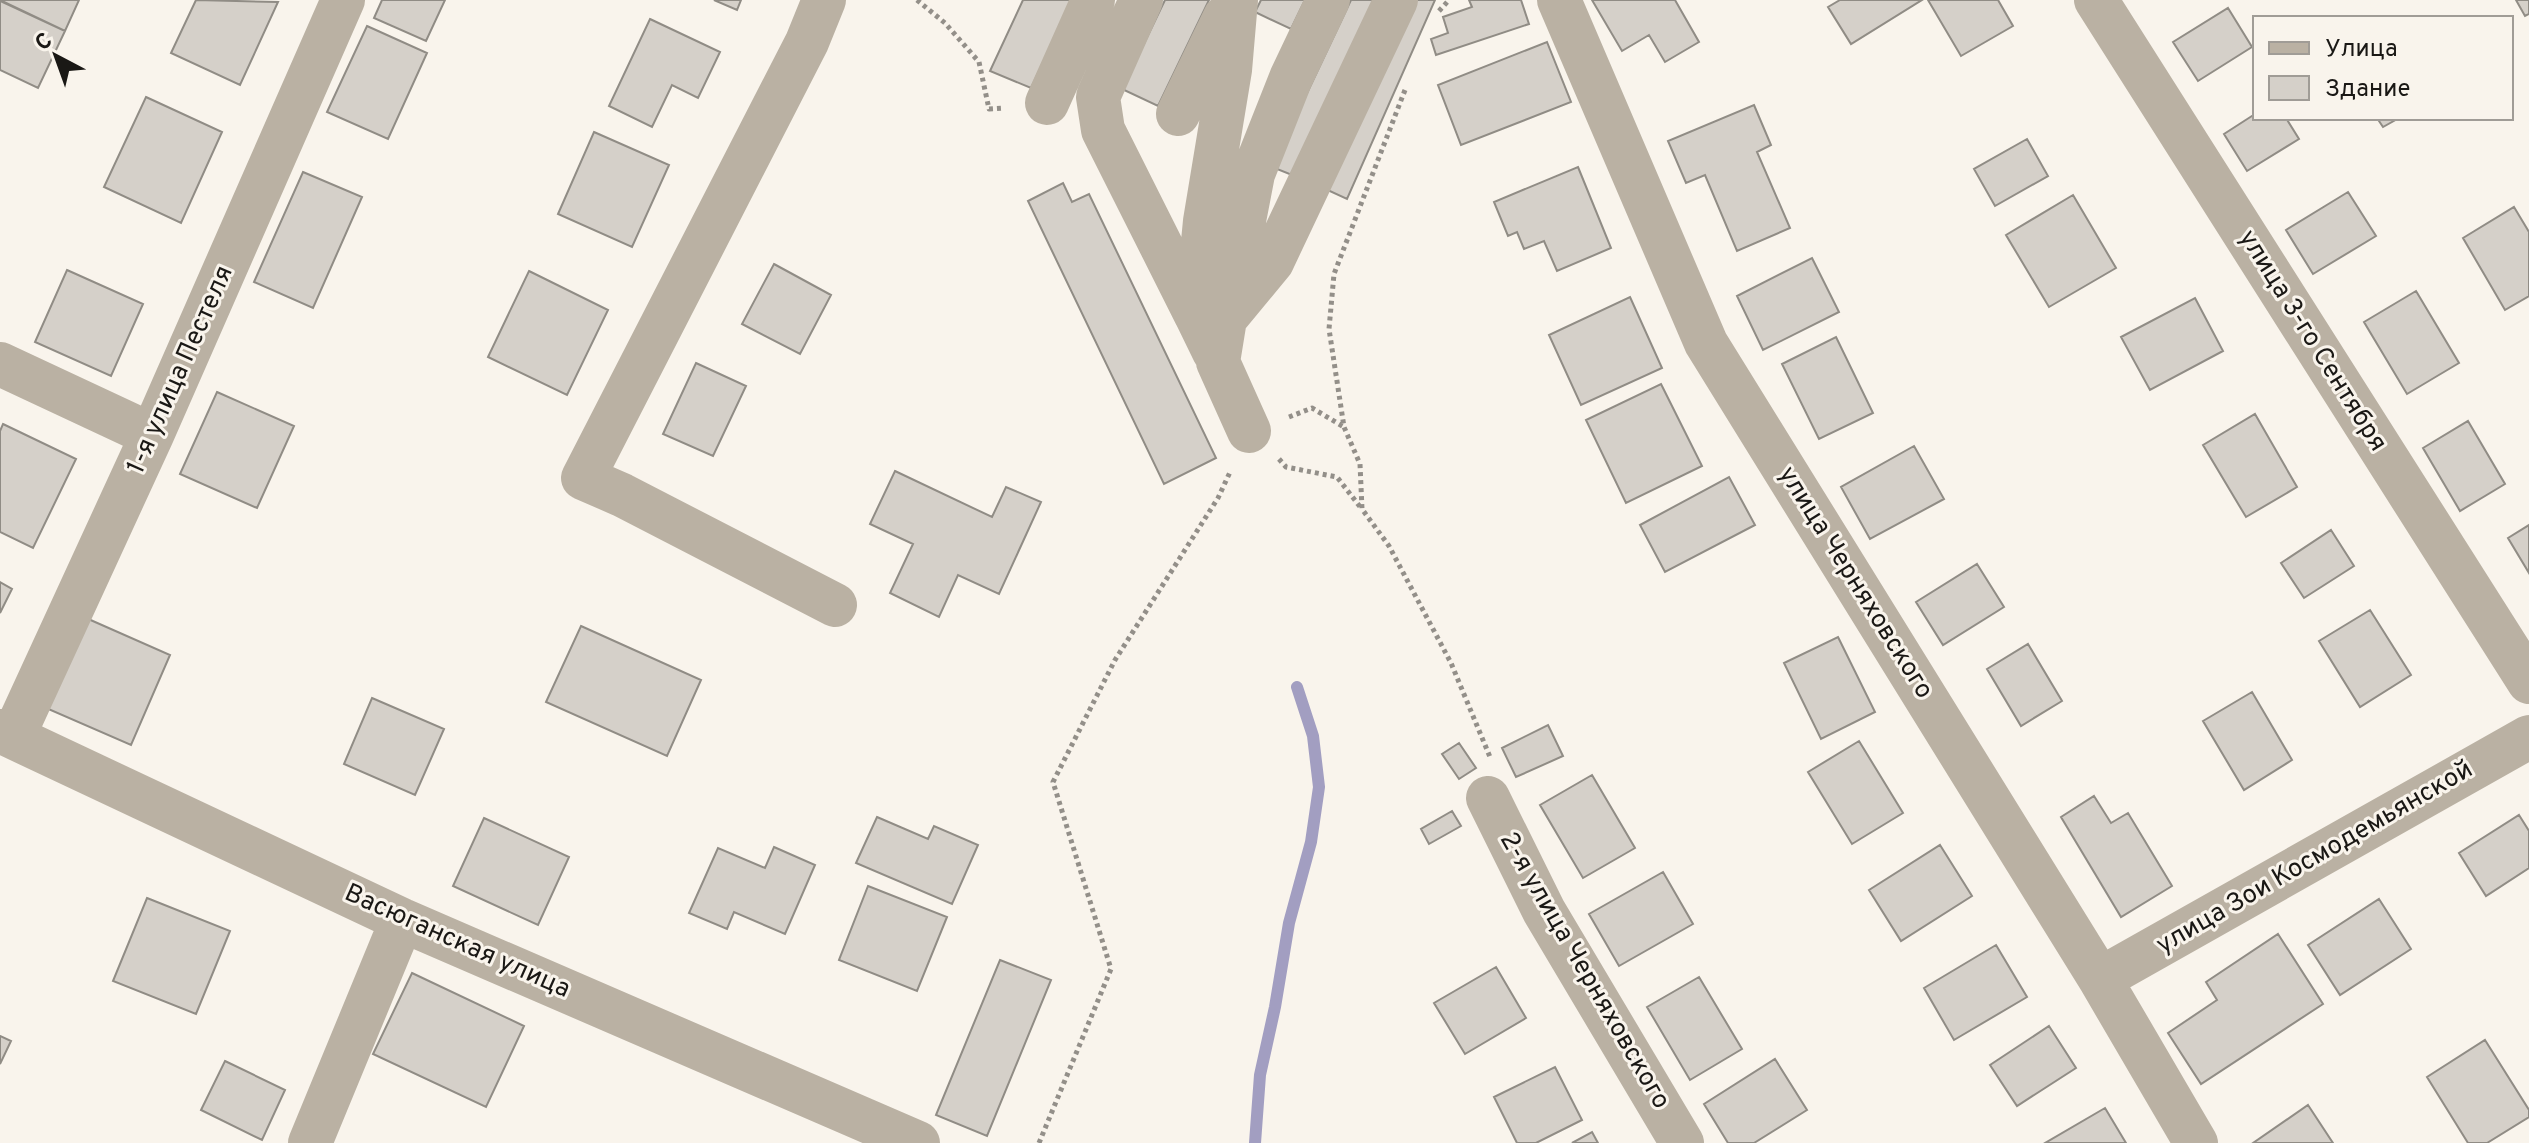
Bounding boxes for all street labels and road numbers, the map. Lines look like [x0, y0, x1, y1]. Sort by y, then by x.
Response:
street label: улица 3-го Сентября [2230, 224, 2394, 458]
street label: 1-я улица Пестеля [120, 261, 242, 479]
street label: улица Черняховского [1770, 461, 1940, 705]
street label: улица Зои Космодемьянской [2151, 754, 2479, 962]
street label: 2-я улица Черняховского [1491, 827, 1677, 1115]
street label: Васюганская улица [339, 877, 575, 1007]

